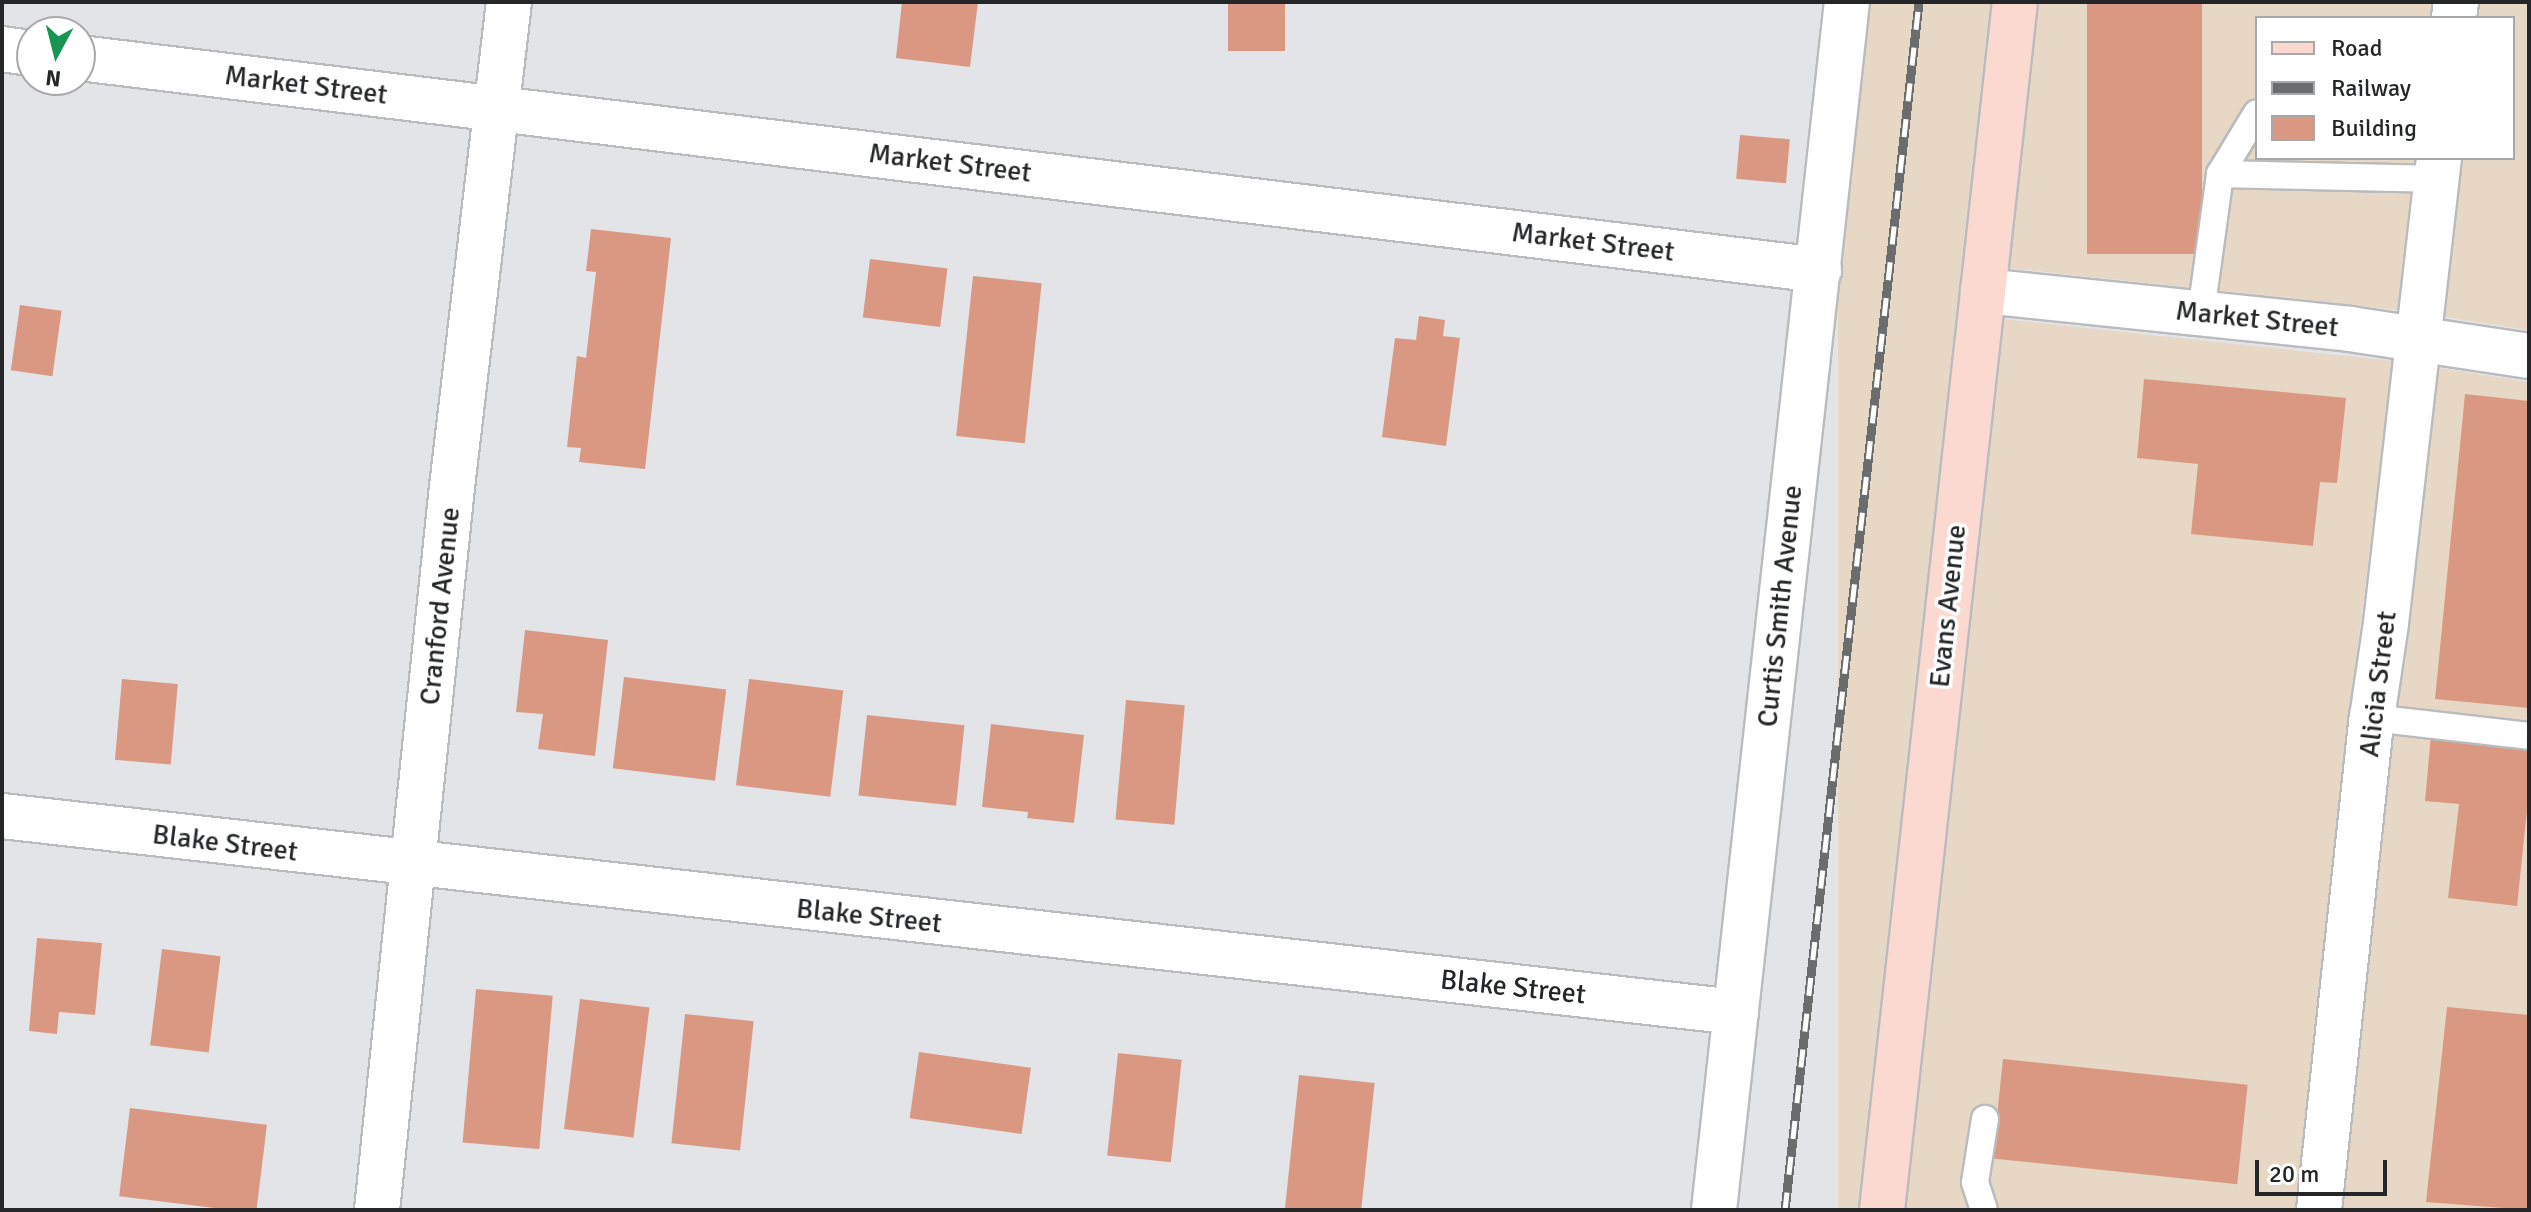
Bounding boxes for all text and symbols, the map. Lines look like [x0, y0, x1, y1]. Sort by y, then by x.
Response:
north arrow [16, 16, 96, 96]
legend [2255, 16, 2515, 160]
text: Road [2331, 33, 2382, 63]
street label: Market Street [223, 58, 389, 112]
text: N [44, 64, 63, 93]
text: Railway [2331, 73, 2411, 103]
text: Building [2331, 113, 2417, 143]
street label: Market Street [867, 136, 1033, 190]
street label: Market Street [1510, 215, 1676, 269]
street label: Market Street [2174, 294, 2340, 344]
street label: Curtis Smith Avenue [1751, 483, 1809, 729]
street label: Cranford Avenue [413, 505, 467, 707]
street label: Evans Avenue [1923, 523, 1973, 689]
street label: Alicia Street [2352, 609, 2404, 759]
street label: Blake Street [150, 817, 300, 869]
street label: Blake Street [795, 892, 943, 940]
street label: Blake Street [1439, 963, 1587, 1011]
scale bar [2259, 1144, 2391, 1194]
text: 20 m [2269, 1159, 2319, 1189]

